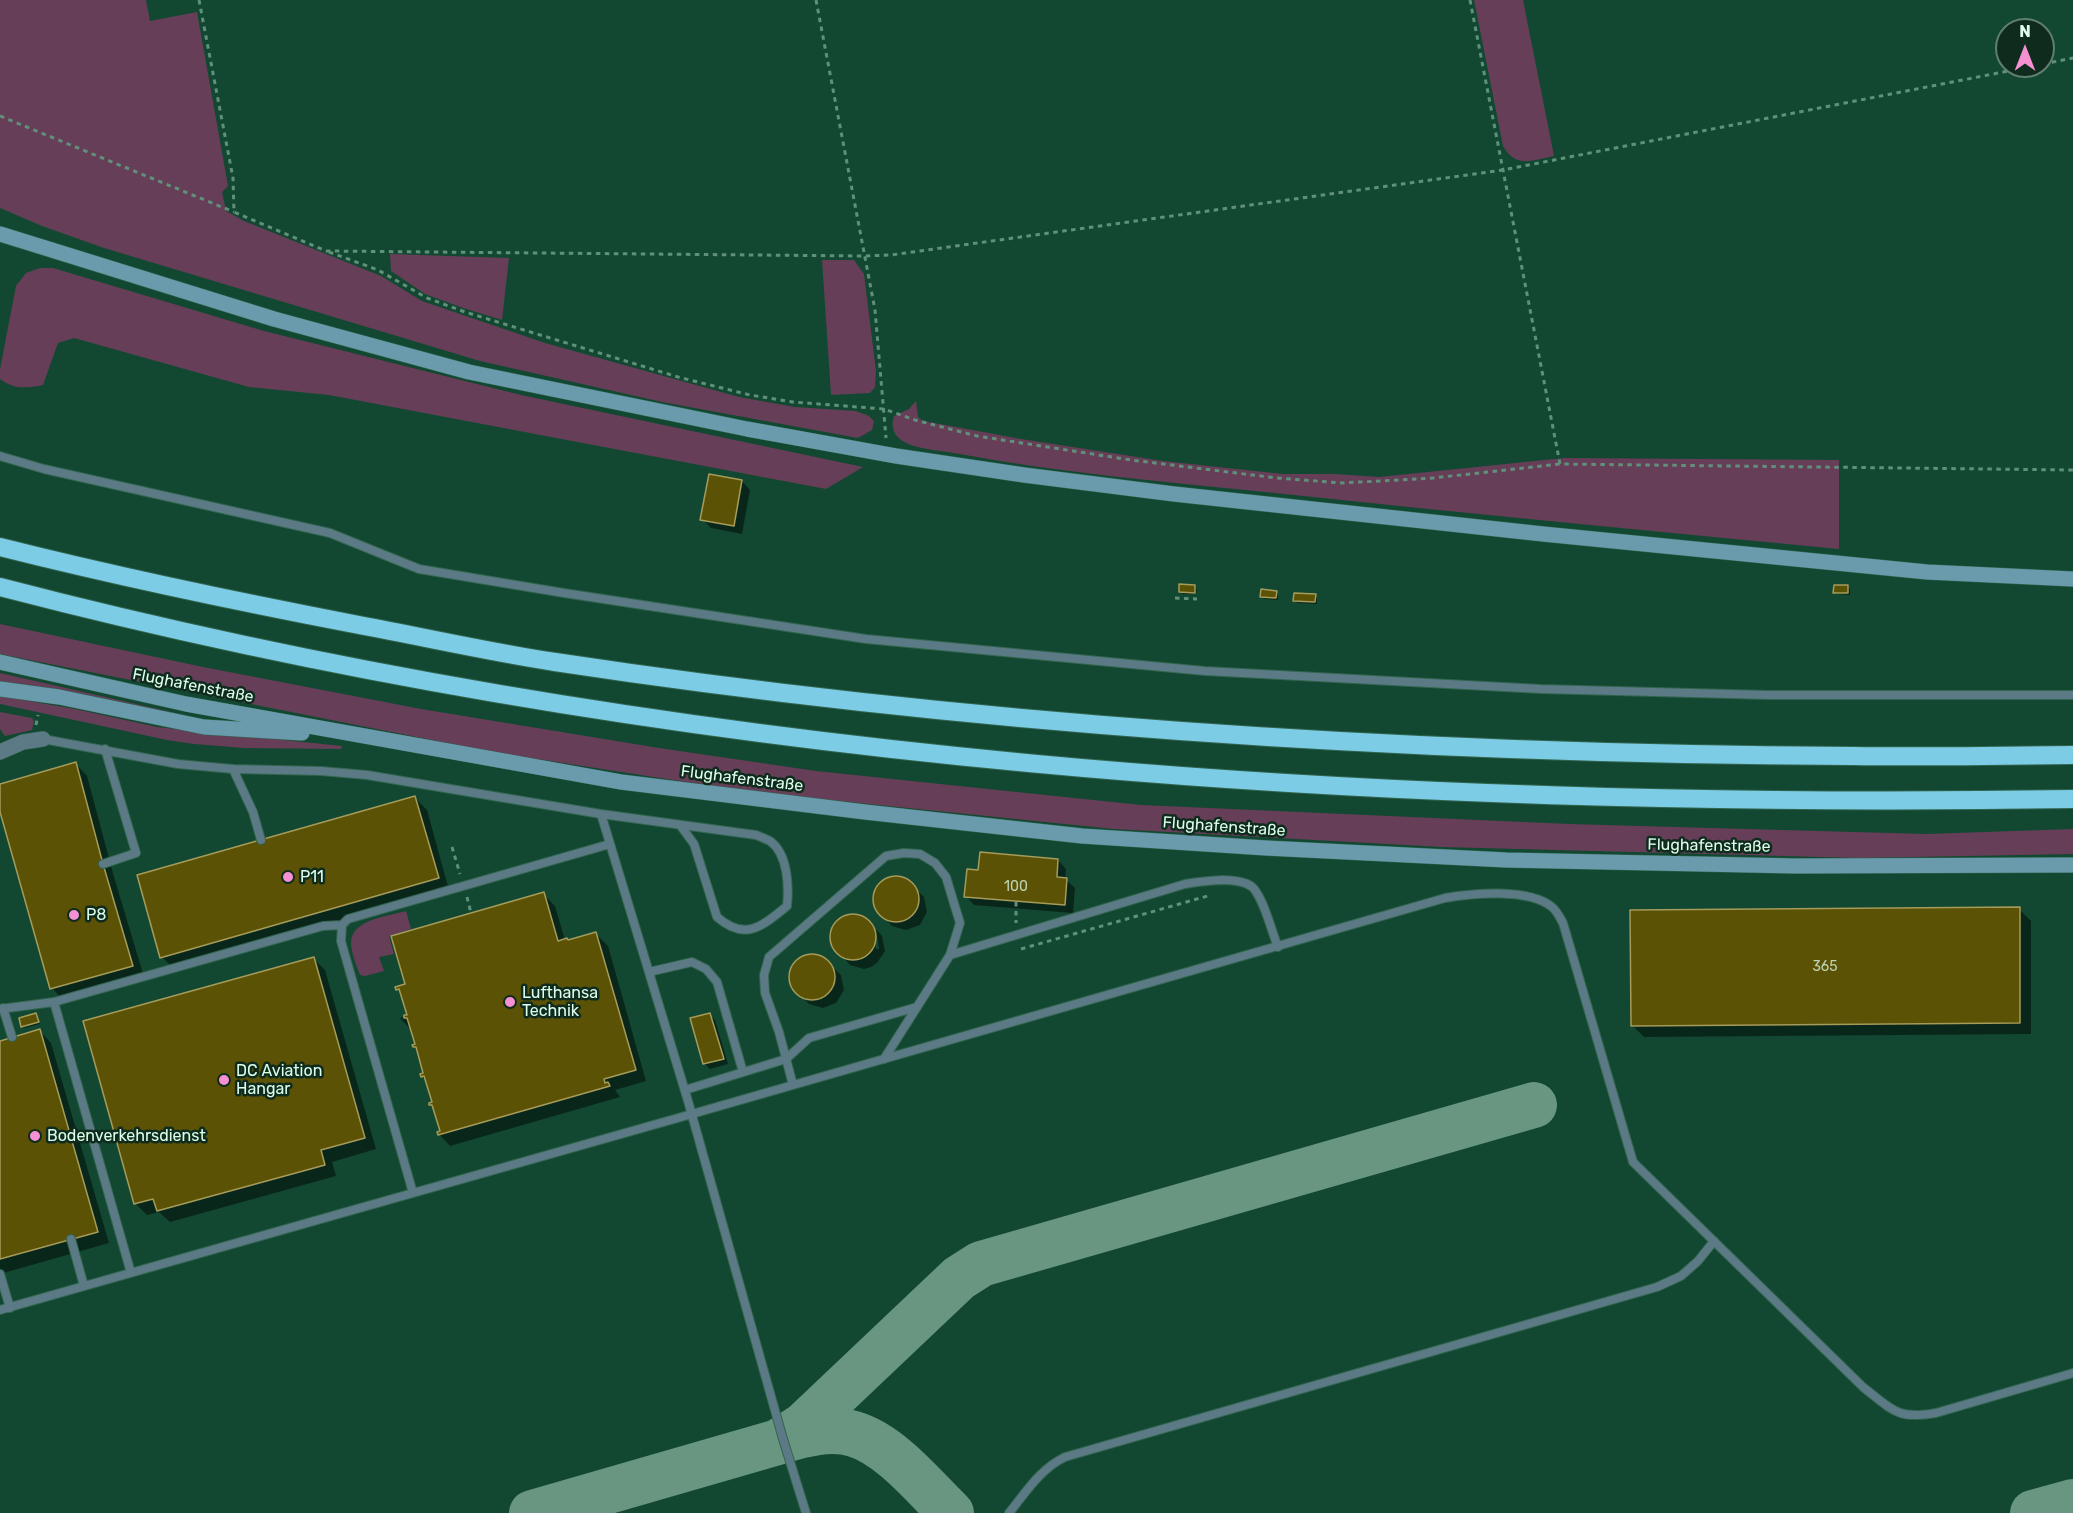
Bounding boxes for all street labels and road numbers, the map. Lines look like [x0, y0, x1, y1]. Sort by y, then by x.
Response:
street label: Flughafenstraße [131, 665, 255, 707]
street label: Flughafenstraße [680, 762, 804, 796]
street label: Flughafenstraße [1162, 813, 1286, 841]
street label: Flughafenstraße [1647, 835, 1771, 857]

